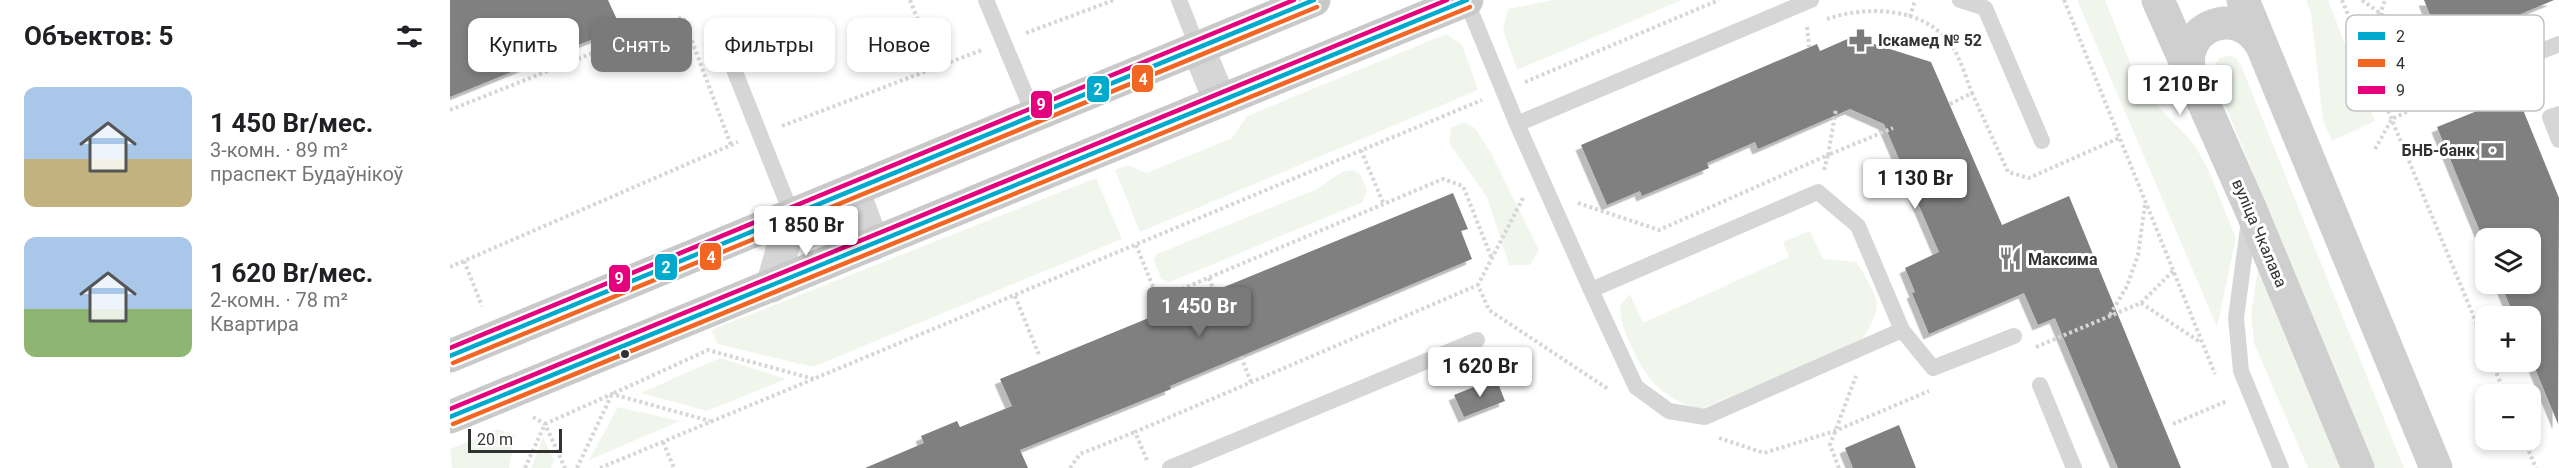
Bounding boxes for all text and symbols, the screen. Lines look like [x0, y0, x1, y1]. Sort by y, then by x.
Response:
legend [2346, 15, 2544, 111]
chip: Купить [468, 18, 579, 72]
chip: Снять [591, 18, 692, 72]
chip: Фильтры [704, 18, 835, 72]
chip: Новое [847, 18, 951, 72]
icon: filters [393, 20, 426, 53]
text: Объектов: 5 [24, 21, 173, 51]
pharmacy icon: Іскамед № 52 [1847, 27, 1873, 53]
text: 2 [2396, 27, 2405, 46]
place label: Іскамед № 52 [1878, 31, 1982, 50]
text: 4 [2396, 54, 2405, 73]
line badge: 4 [1131, 64, 1154, 93]
pin: 1 210 Br [2118, 65, 2242, 116]
text: 4 [1138, 70, 1148, 89]
text: 1 210 Br [2142, 72, 2218, 96]
line badge: 2 [1086, 75, 1110, 103]
text: 2 [1093, 80, 1103, 99]
text: 9 [2396, 81, 2405, 100]
line badge: 9 [1030, 90, 1053, 119]
text: 9 [1036, 95, 1046, 114]
text: 1 450 Br/мес. [210, 108, 373, 138]
icon: home [72, 111, 144, 183]
bank icon: БНБ-банк [2480, 137, 2506, 163]
text: 3-комн. · 89 m² [210, 138, 348, 162]
place label: БНБ-банк [2402, 141, 2476, 160]
pin: 1 130 Br [1853, 159, 1977, 210]
text: праспект Будаўнікоў [210, 162, 403, 186]
text: 1 130 Br [1877, 166, 1953, 190]
street label: вуліца Чкалава [2228, 176, 2291, 290]
pin: 1 850 Br [744, 206, 868, 257]
text: 1 850 Br [768, 213, 844, 237]
map controls [2475, 228, 2541, 450]
button: layers [2475, 228, 2541, 294]
line badge: 4 [699, 242, 722, 271]
restaurant icon: Максима [1997, 246, 2023, 272]
text: 4 [706, 248, 716, 267]
place label: Максима [2028, 250, 2098, 269]
line badge: 2 [654, 253, 678, 281]
text: 1 620 Br/мес. [210, 258, 373, 288]
text: 2 [661, 258, 671, 277]
icon: home [72, 261, 144, 333]
line badge: 9 [608, 264, 631, 293]
text: 9 [614, 269, 624, 288]
pin: 1 450 Br [1137, 287, 1261, 338]
text: 2-комн. · 78 m² [210, 288, 348, 312]
text: 1 450 Br [1161, 294, 1237, 318]
button: + [2475, 306, 2541, 372]
text: Квартира [210, 312, 299, 336]
pin: 1 620 Br [1418, 347, 1542, 398]
unlabelled marker [619, 348, 631, 360]
text: 1 620 Br [1442, 354, 1518, 378]
button: − [2475, 384, 2541, 450]
scale bar [468, 426, 562, 454]
text: 20 m [477, 430, 513, 449]

